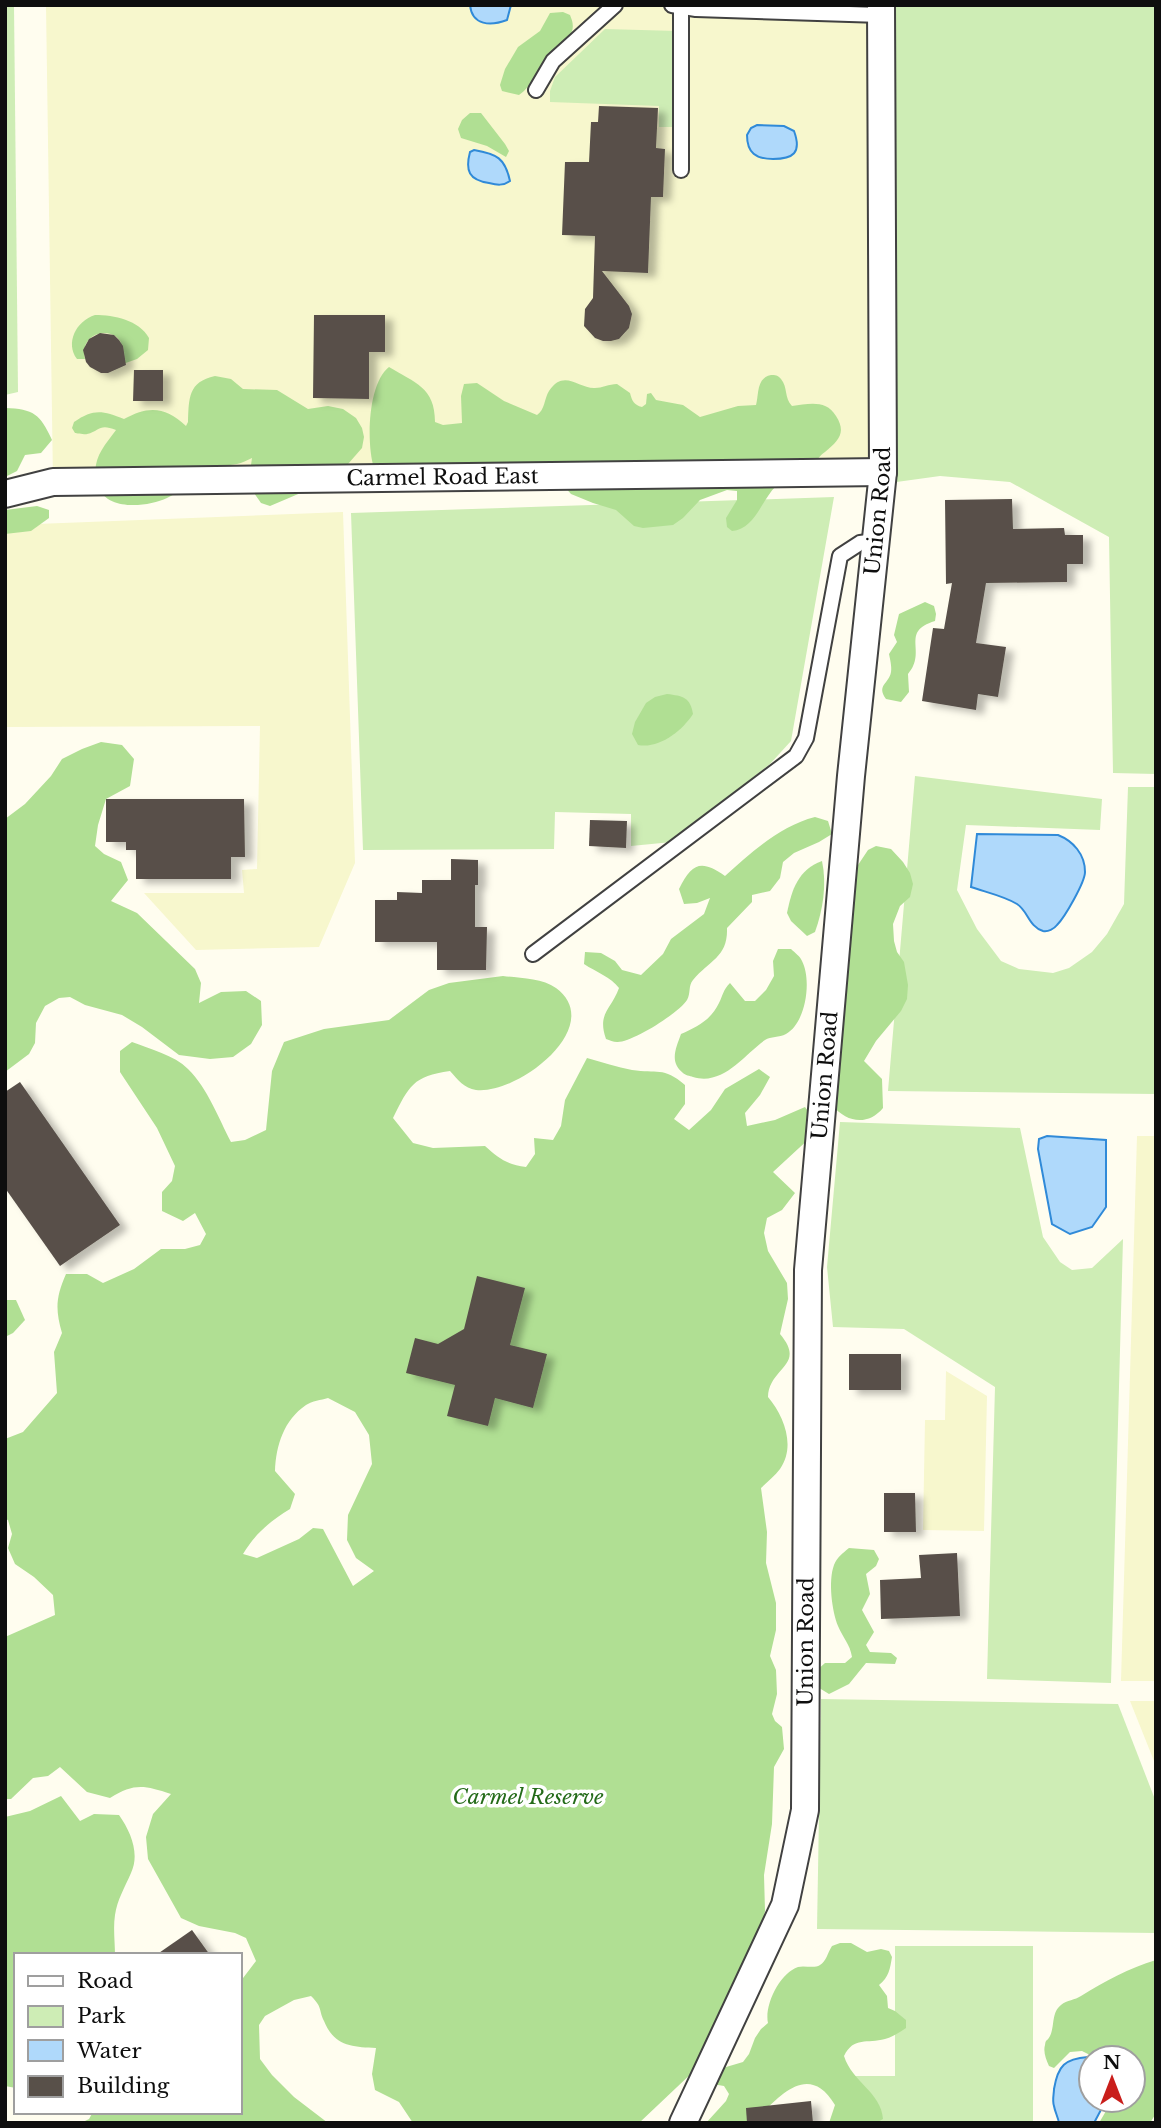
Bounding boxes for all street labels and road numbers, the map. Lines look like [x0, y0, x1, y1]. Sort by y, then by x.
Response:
street label: Union Road [859, 447, 896, 577]
street label: Carmel Road East [346, 463, 539, 491]
street label: Union Road [806, 1010, 843, 1141]
street label: Union Road [793, 1577, 819, 1706]

